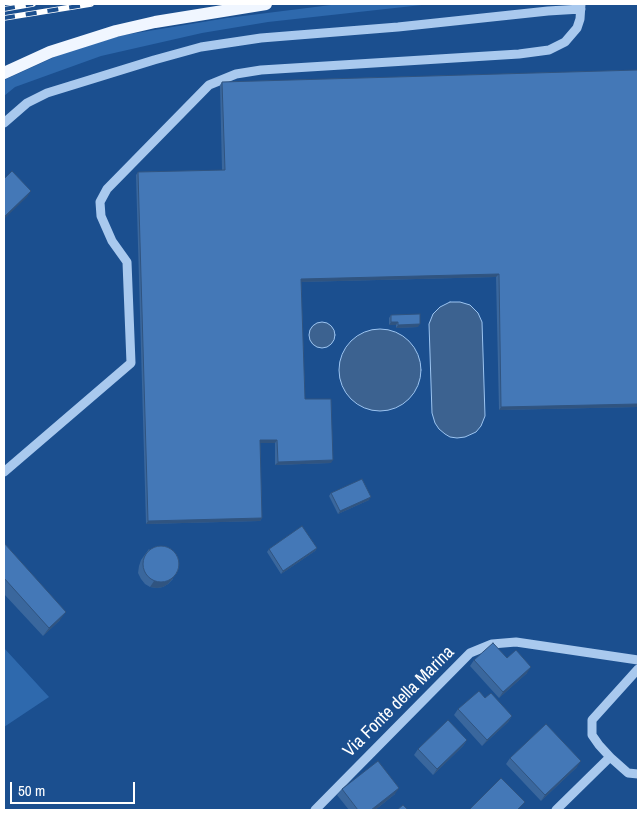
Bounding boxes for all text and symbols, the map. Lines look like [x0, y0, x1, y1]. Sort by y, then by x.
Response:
street label: Via Fonte della Marina [339, 642, 459, 762]
scale bar [12, 772, 138, 804]
text: 50 m [18, 780, 45, 801]

